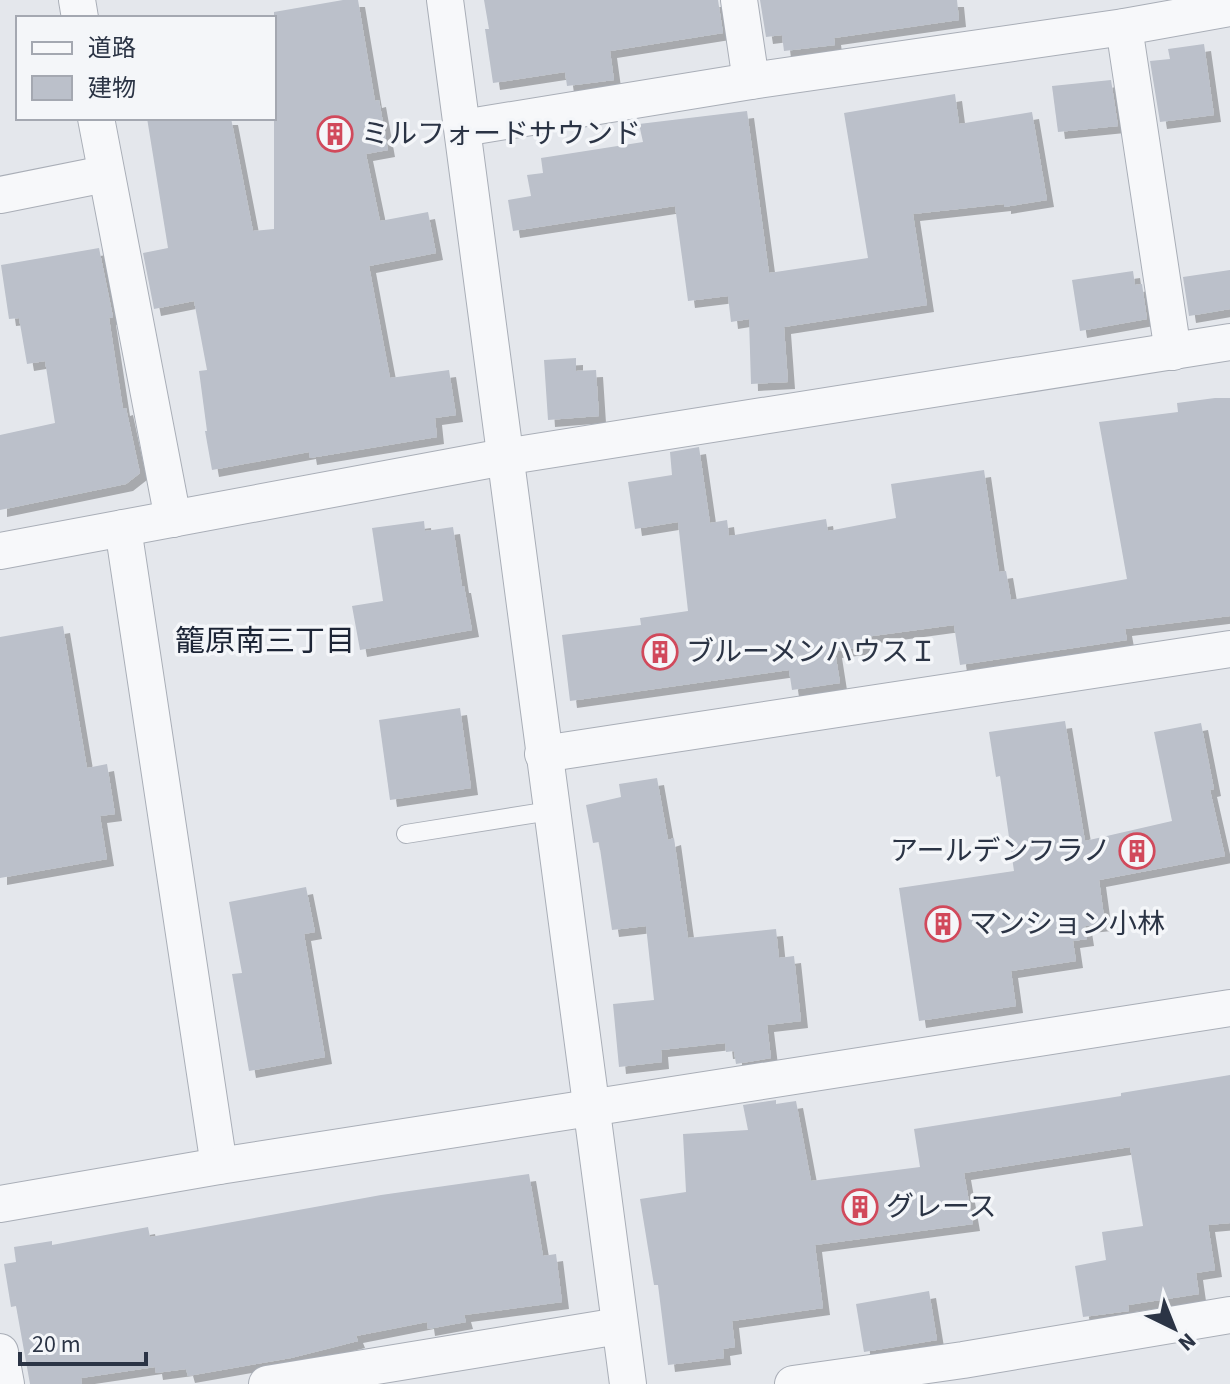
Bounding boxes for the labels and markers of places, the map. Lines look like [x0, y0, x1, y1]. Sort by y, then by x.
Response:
place label: ミルフォードサウンド [361, 114, 641, 154]
building icon: ミルフォードサウンド [316, 115, 354, 153]
place label: ブルーメンハウスＩ [686, 632, 937, 672]
building icon: ブルーメンハウスＩ [641, 633, 679, 671]
place label: アールデンフラノ [890, 831, 1111, 871]
building icon: アールデンフラノ [1118, 832, 1156, 870]
place label: マンション小林 [969, 904, 1165, 944]
building icon: マンション小林 [924, 905, 962, 943]
place label: グレース [886, 1187, 997, 1227]
building icon: グレース [841, 1188, 879, 1226]

